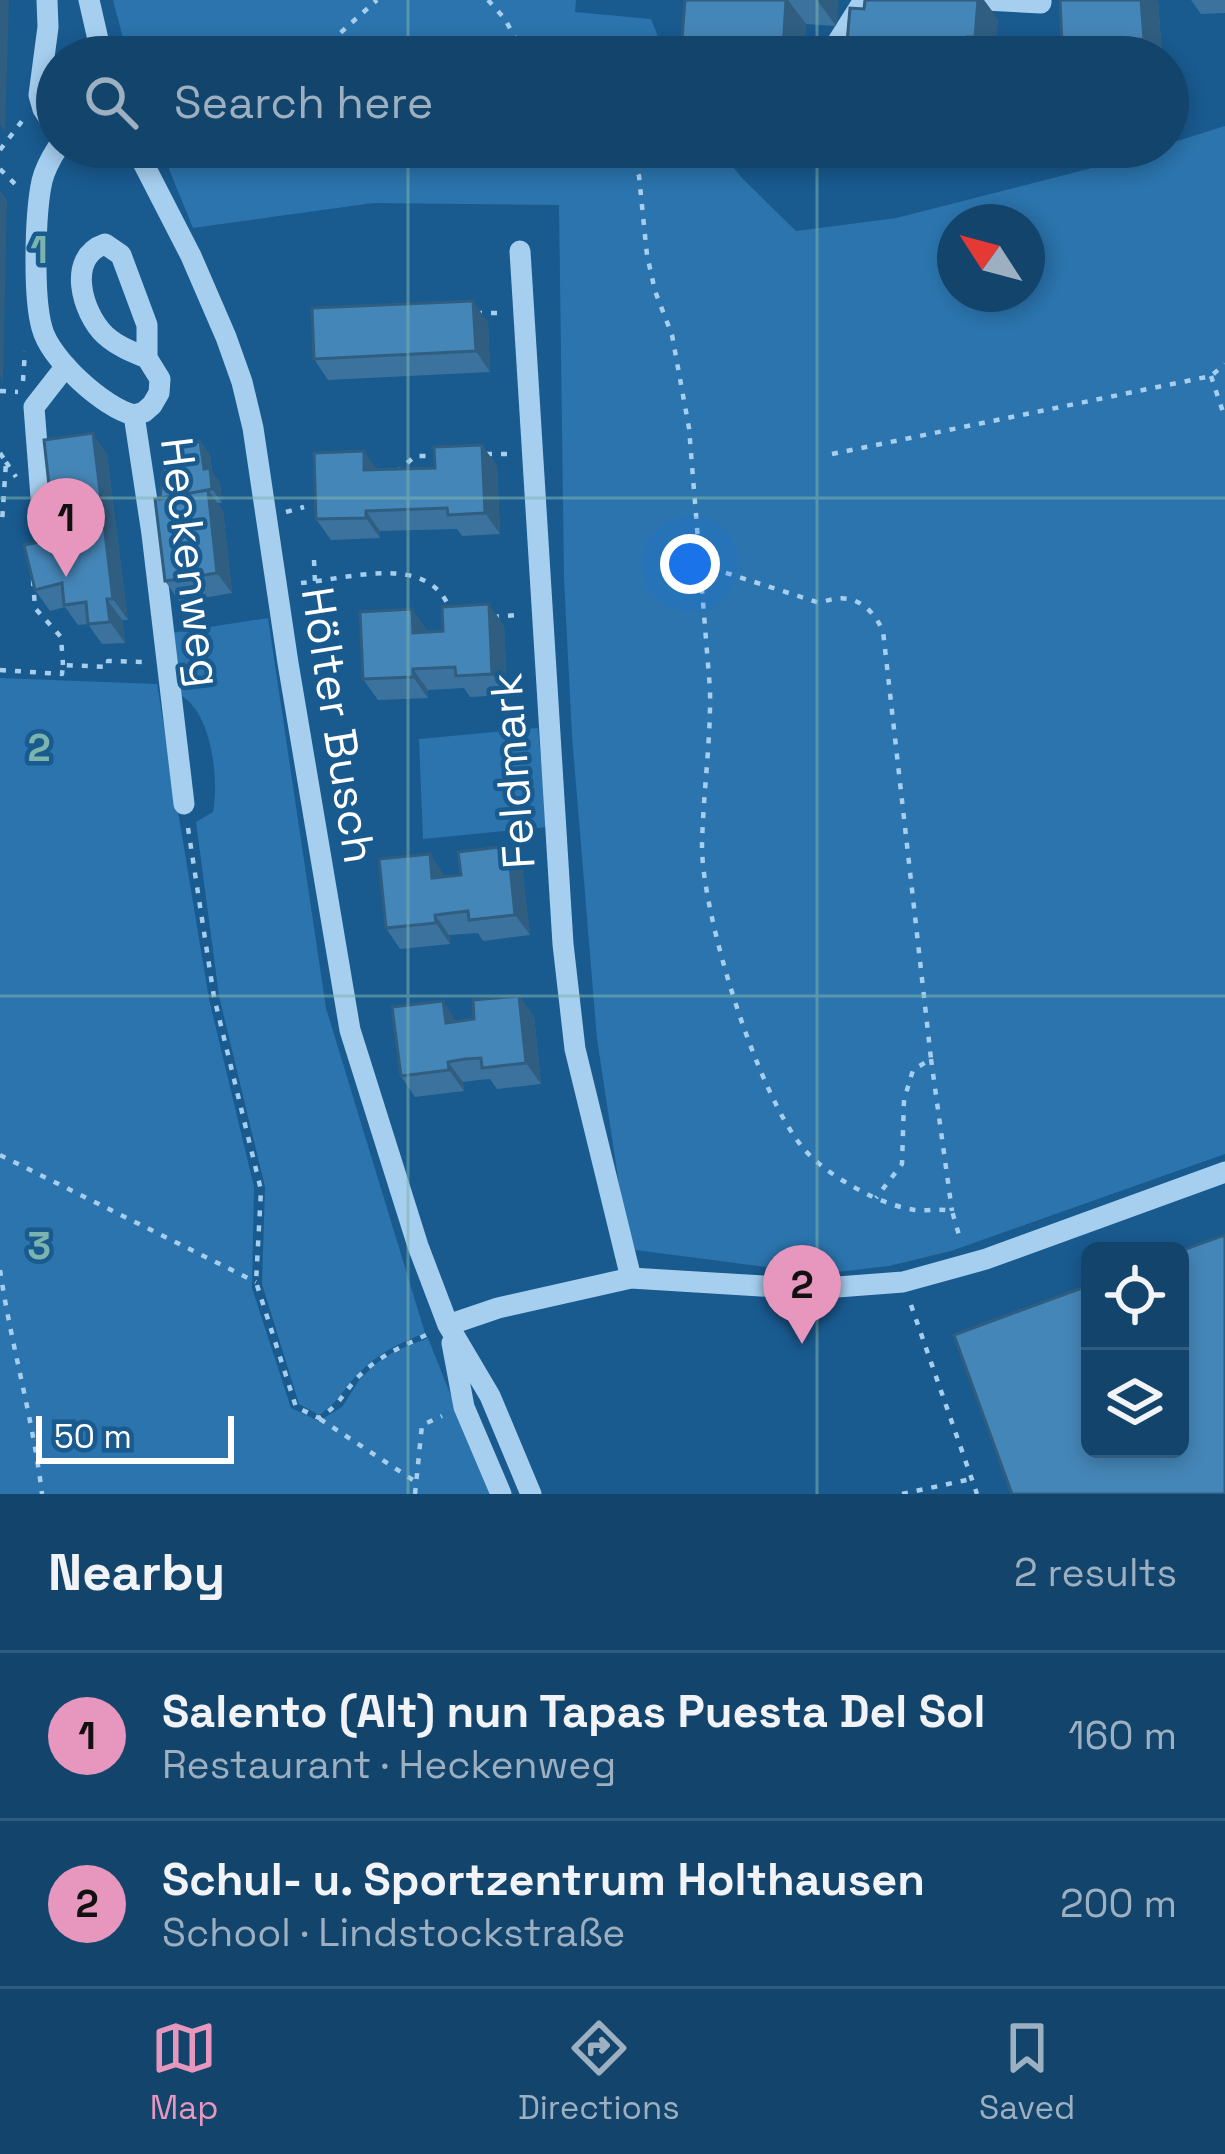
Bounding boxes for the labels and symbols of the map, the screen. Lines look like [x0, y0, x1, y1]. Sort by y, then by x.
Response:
north arrow [937, 204, 1045, 312]
text: 1 [30, 225, 48, 274]
street label: Heckenweg [148, 434, 235, 690]
pin: 1 [27, 478, 105, 577]
your location [660, 534, 720, 594]
street label: Hölter Busch [289, 583, 388, 867]
street label: Feldmark [477, 671, 548, 871]
text: 2 [27, 723, 51, 772]
text: 3 [27, 1221, 51, 1270]
pin: 2 [763, 1245, 841, 1344]
scale bar [36, 1410, 234, 1463]

